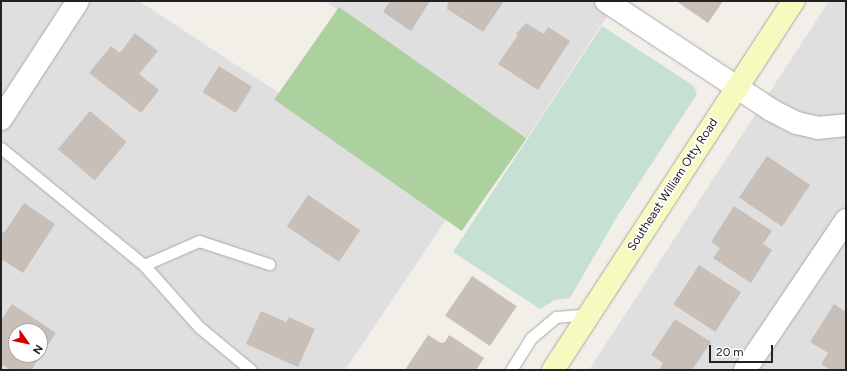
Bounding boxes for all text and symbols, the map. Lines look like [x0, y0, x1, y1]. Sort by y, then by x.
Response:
street label: Southeast William Otty Road [625, 116, 721, 254]
north arrow [8, 323, 48, 363]
scale bar [711, 337, 775, 363]
text: N [30, 342, 45, 356]
text: 20 m [716, 345, 744, 359]

